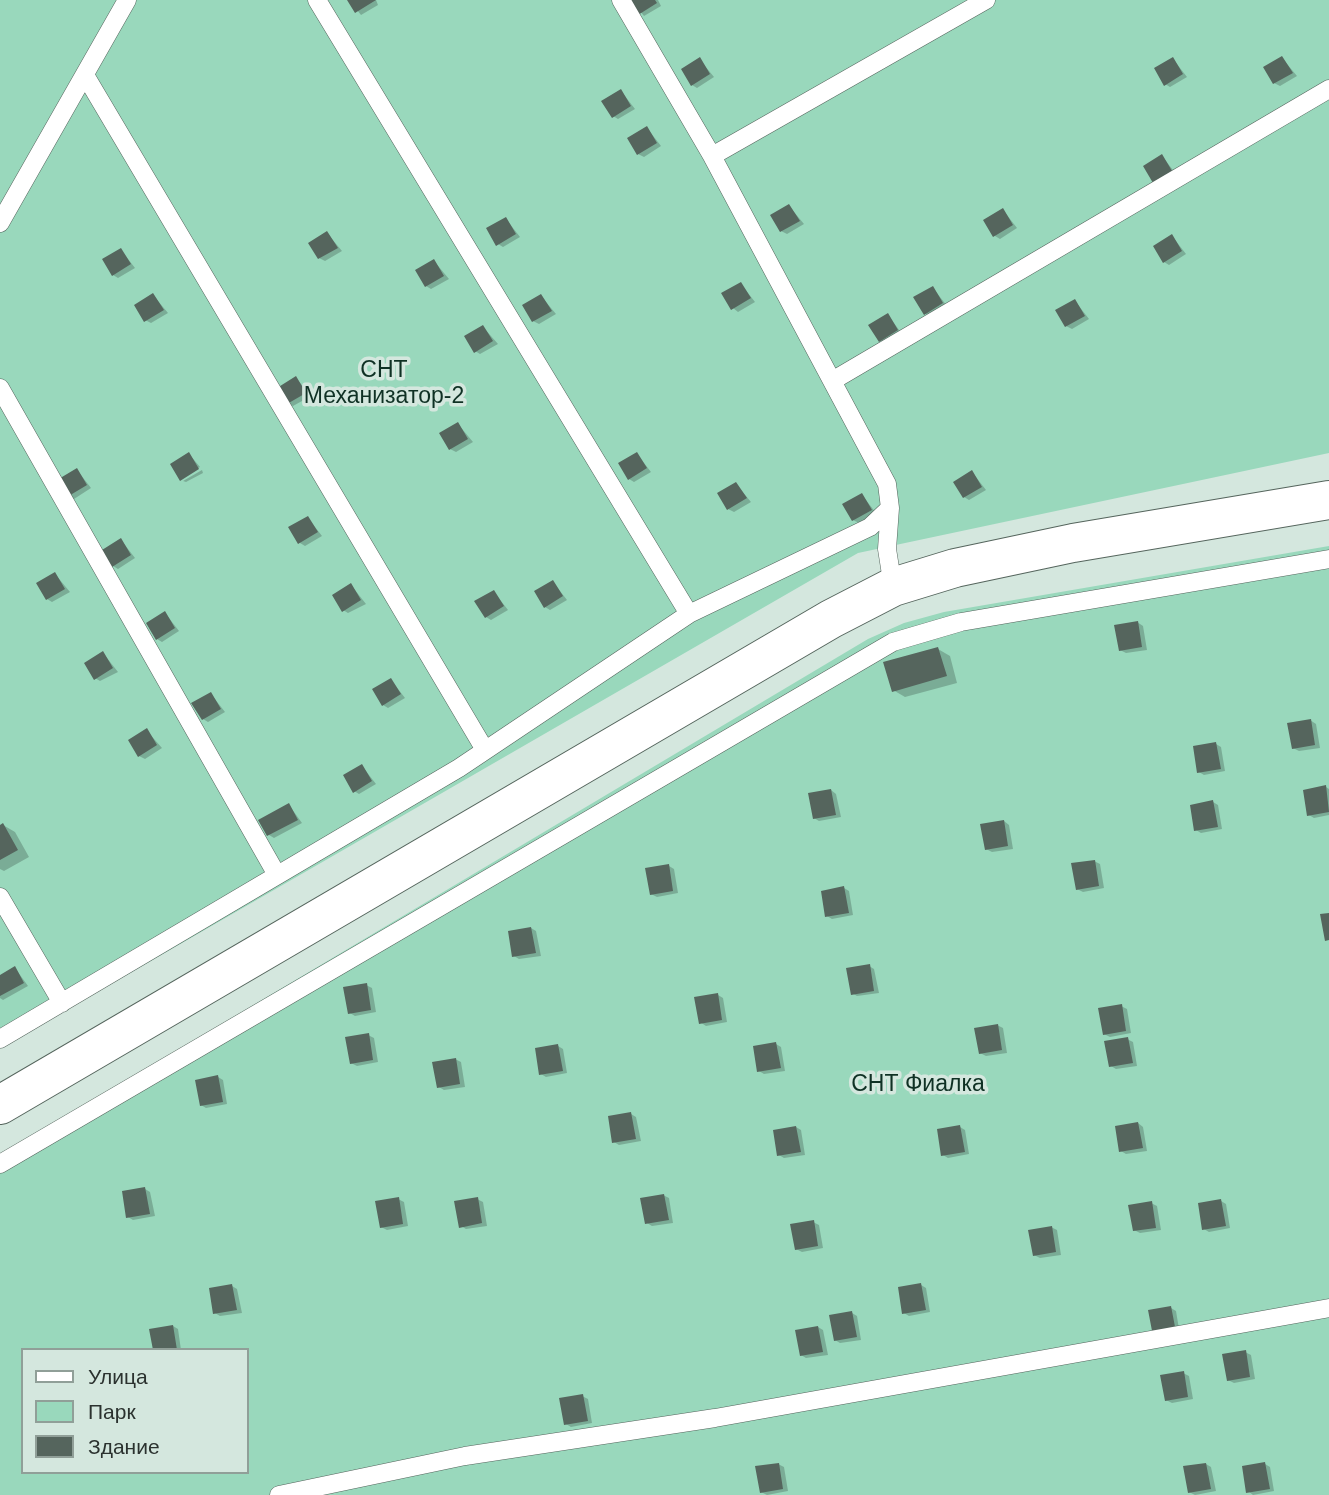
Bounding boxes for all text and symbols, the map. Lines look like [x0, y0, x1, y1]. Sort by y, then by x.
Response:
park label: СНТ Механизатор-2 [304, 357, 464, 411]
park label: СНТ Фиалка [851, 1071, 985, 1099]
legend [21, 1348, 248, 1474]
text: Улица [88, 1365, 148, 1388]
text: Парк [88, 1400, 136, 1423]
text: Здание [88, 1435, 160, 1458]

